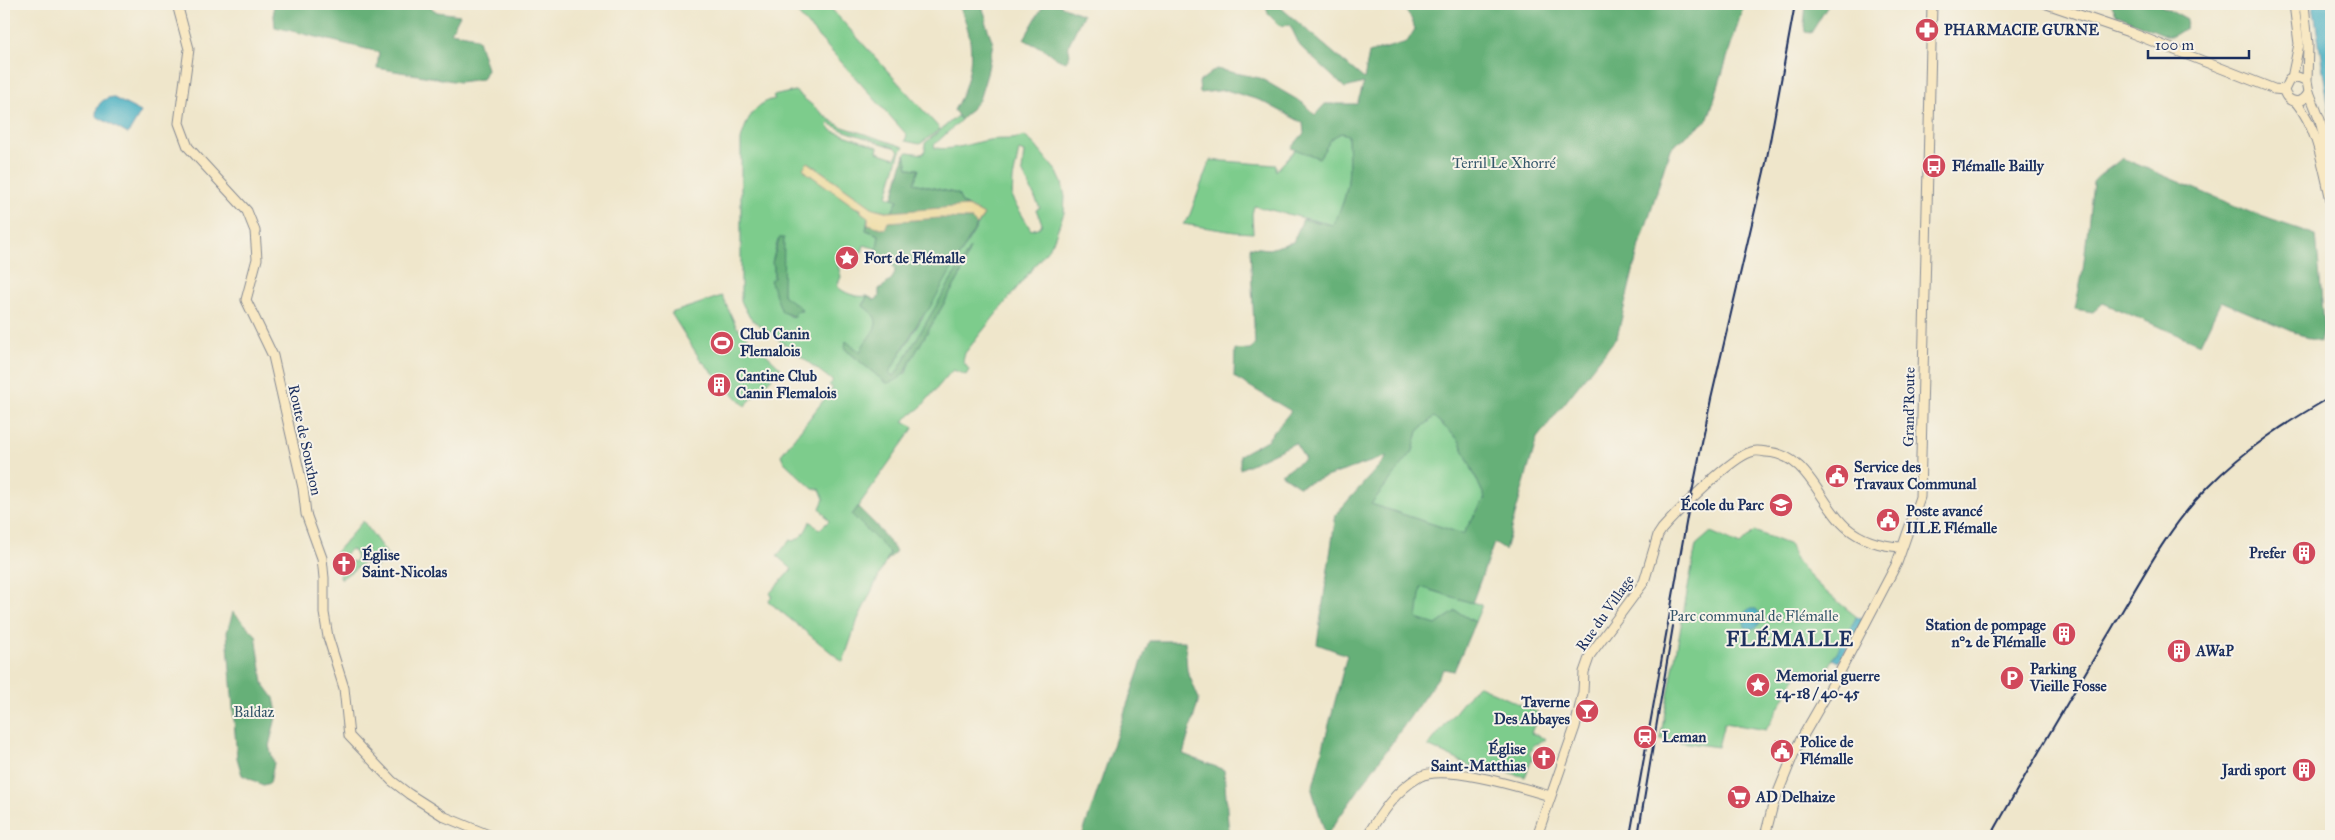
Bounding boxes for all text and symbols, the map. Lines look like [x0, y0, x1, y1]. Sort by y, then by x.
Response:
pharmacy icon: PHARMACIE GURNE [1914, 17, 1940, 43]
place label: PHARMACIE GURNE [1944, 21, 2099, 39]
scale bar [2148, 28, 2249, 60]
text: 100 m [2155, 36, 2195, 54]
bus stop icon: Flémalle Bailly [1921, 153, 1947, 179]
park label: Terril Le Xhorré [1452, 154, 1556, 172]
place label: Flémalle Bailly [1952, 157, 2045, 176]
place icon: Fort de Flémalle [834, 245, 860, 271]
place label: Fort de Flémalle [864, 249, 966, 267]
place label: Club Canin Flemalois [740, 325, 811, 360]
sports icon: Club Canin Flemalois [709, 330, 735, 356]
place label: Cantine Club Canin Flemalois [736, 367, 837, 402]
street label: Grand'Route [1899, 367, 1919, 447]
building icon: Cantine Club Canin Flemalois [706, 372, 732, 398]
street label: Route de Souxhon [284, 383, 326, 497]
place label: Service des Travaux Communal [1853, 458, 1978, 493]
public building icon: Service des Travaux Communal [1824, 463, 1850, 489]
school or university icon: École du Parc [1768, 492, 1794, 518]
place label: École du Parc [1681, 495, 1765, 514]
place label: Poste avancé IILE Flémalle [1906, 502, 1998, 537]
public building icon: Poste avancé IILE Flémalle [1875, 507, 1901, 533]
building icon: Prefer [2291, 540, 2317, 566]
place label: Prefer [2249, 544, 2286, 562]
place label: Église Saint-Nicolas [362, 545, 448, 581]
church icon: Église Saint-Nicolas [331, 551, 357, 577]
street label: Rue du Village [1572, 571, 1638, 655]
park label: Parc communal de Flémalle [1670, 607, 1838, 625]
place label: Station de pompage n°2 de Flémalle [1926, 616, 2047, 651]
building icon: Station de pompage n°2 de Flémalle [2051, 621, 2077, 647]
district label: FLÉMALLE [1726, 625, 1854, 651]
building icon: AWaP [2166, 638, 2192, 664]
place label: AWaP [2195, 642, 2234, 660]
place label: Parking Vieille Fosse [2029, 660, 2107, 695]
parking icon: Parking Vieille Fosse [1999, 665, 2025, 691]
place label: Memorial guerre 14-18 / 40-45 [1776, 667, 1881, 703]
place icon: Memorial guerre 14-18 / 40-45 [1745, 672, 1771, 698]
place label: Taverne Des Abbayes [1494, 693, 1571, 729]
bar icon: Taverne Des Abbayes [1574, 698, 1600, 724]
park label: Baldaz [233, 703, 275, 721]
station icon: Leman [1632, 724, 1658, 750]
place label: Leman [1662, 728, 1707, 746]
place label: Police de Flémalle [1800, 733, 1854, 768]
public building icon: Police de Flémalle [1769, 738, 1795, 764]
place label: Église Saint-Matthias [1431, 739, 1527, 775]
church icon: Église Saint-Matthias [1531, 745, 1557, 771]
building icon: Jardi sport [2291, 757, 2317, 783]
place label: Jardi sport [2220, 761, 2287, 780]
supermarket icon: AD Delhaize [1726, 784, 1752, 810]
place label: AD Delhaize [1755, 788, 1836, 806]

